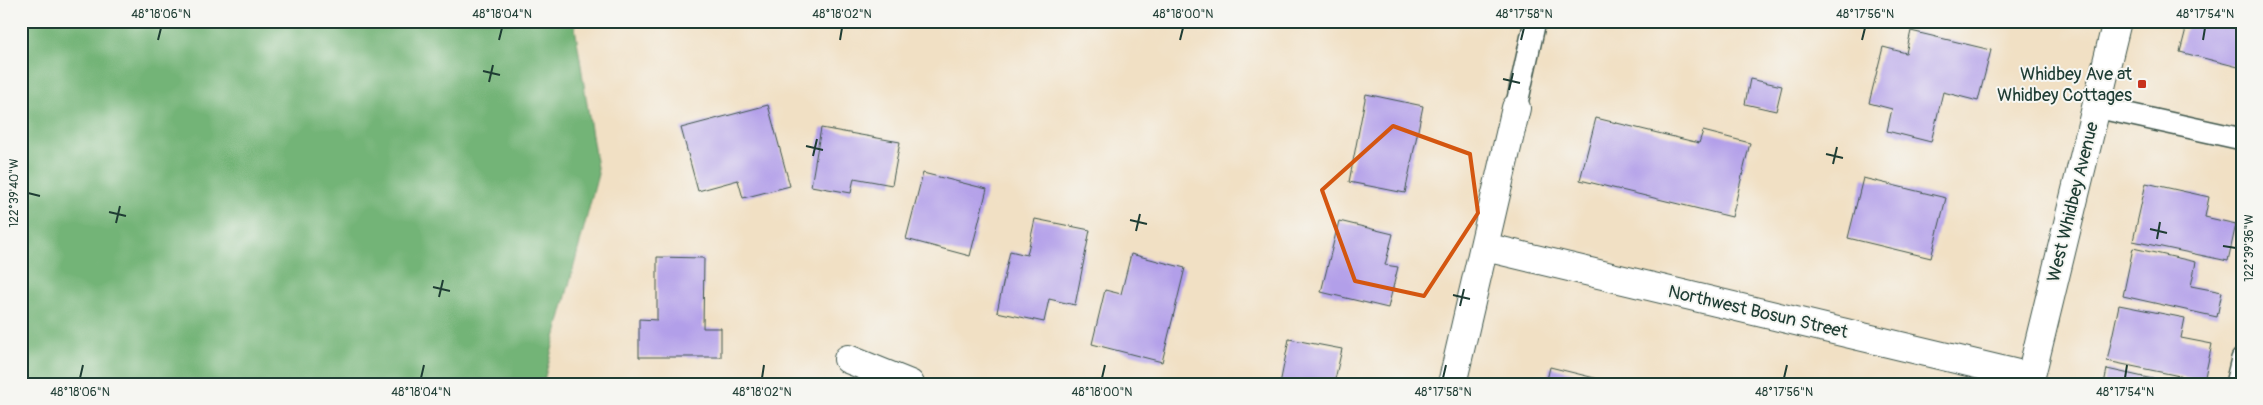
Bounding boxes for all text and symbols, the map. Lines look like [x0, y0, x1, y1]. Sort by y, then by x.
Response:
text: 48°18'06"N [131, 7, 191, 22]
text: 48°18'04"N [472, 7, 532, 22]
text: 48°18'02"N [812, 7, 872, 22]
text: 48°18'00"N [1153, 7, 1213, 22]
text: 48°17'58"N [1495, 7, 1553, 22]
text: 48°17'56"N [1836, 7, 1894, 22]
text: 48°17'54"N [2176, 7, 2234, 22]
place label: Whidbey Ave at Whidbey Cottages [1997, 63, 2133, 107]
marker: Whidbey Ave at Whidbey Cottages [2136, 78, 2148, 90]
street label: West Whidbey Avenue [2042, 119, 2104, 284]
text: 122°39'40"W [7, 159, 22, 227]
text: 122°39'36"W [2242, 214, 2257, 282]
street label: Northwest Bosun Street [1666, 280, 1851, 344]
text: 48°18'06"N [50, 385, 110, 400]
text: 48°18'04"N [391, 385, 451, 400]
text: 48°18'02"N [732, 385, 792, 400]
text: 48°18'00"N [1072, 385, 1132, 400]
text: 48°17'58"N [1414, 385, 1472, 400]
text: 48°17'56"N [1755, 385, 1813, 400]
text: 48°17'54"N [2096, 385, 2154, 400]

